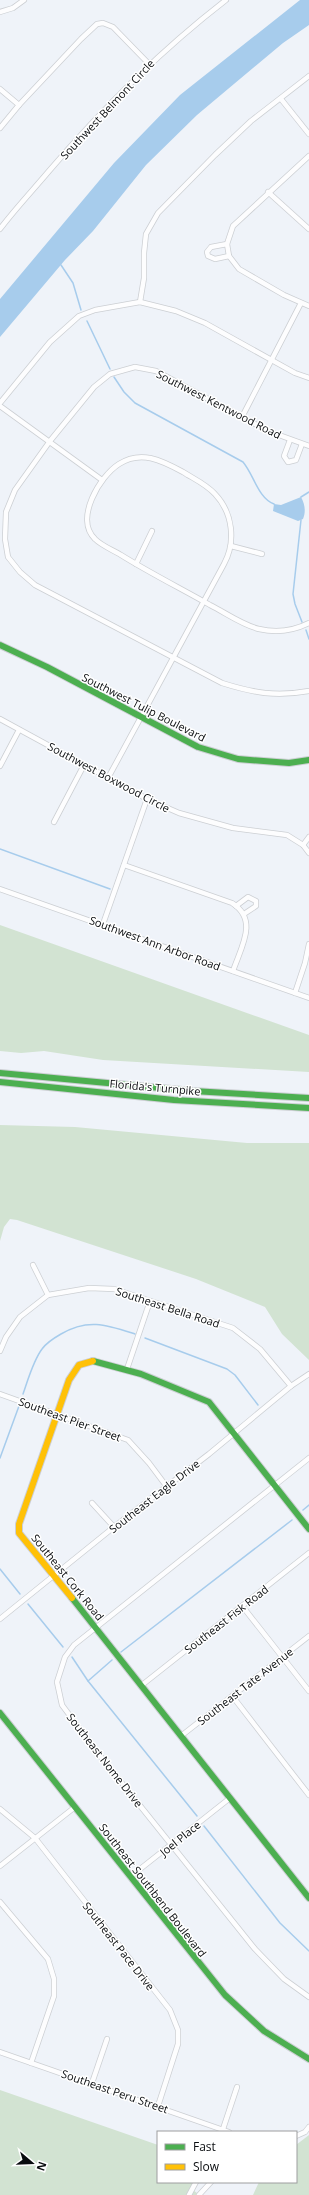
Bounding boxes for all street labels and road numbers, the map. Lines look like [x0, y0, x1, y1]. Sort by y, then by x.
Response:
street label: Southwest Belmont Circle [57, 56, 157, 162]
street label: Southwest Kentwood Road [154, 366, 284, 442]
street label: Southwest Tulip Boulevard [80, 669, 208, 745]
street label: Southwest Boxwood Circle [45, 738, 173, 816]
street label: Southwest Ann Arbor Road [87, 912, 223, 974]
street label: Florida's Turnpike [109, 1076, 201, 1098]
street label: Southeast Bella Road [114, 1283, 222, 1331]
street label: Southeast Pier Street [17, 1393, 123, 1445]
street label: Southeast Eagle Drive [106, 1456, 202, 1536]
street label: Southeast Cork Road [28, 1531, 108, 1623]
street label: Southeast Fisk Road [181, 1581, 271, 1657]
street label: Southeast Tate Avenue [194, 1644, 296, 1728]
street label: Southeast Nome Drive [64, 1710, 146, 1810]
street label: Joel Place [156, 1817, 204, 1860]
street label: Southeast Southbend Boulevard [96, 1820, 210, 1960]
street label: Southeast Pace Drive [80, 1899, 158, 1993]
street label: Southeast Peru Street [60, 2066, 170, 2116]

